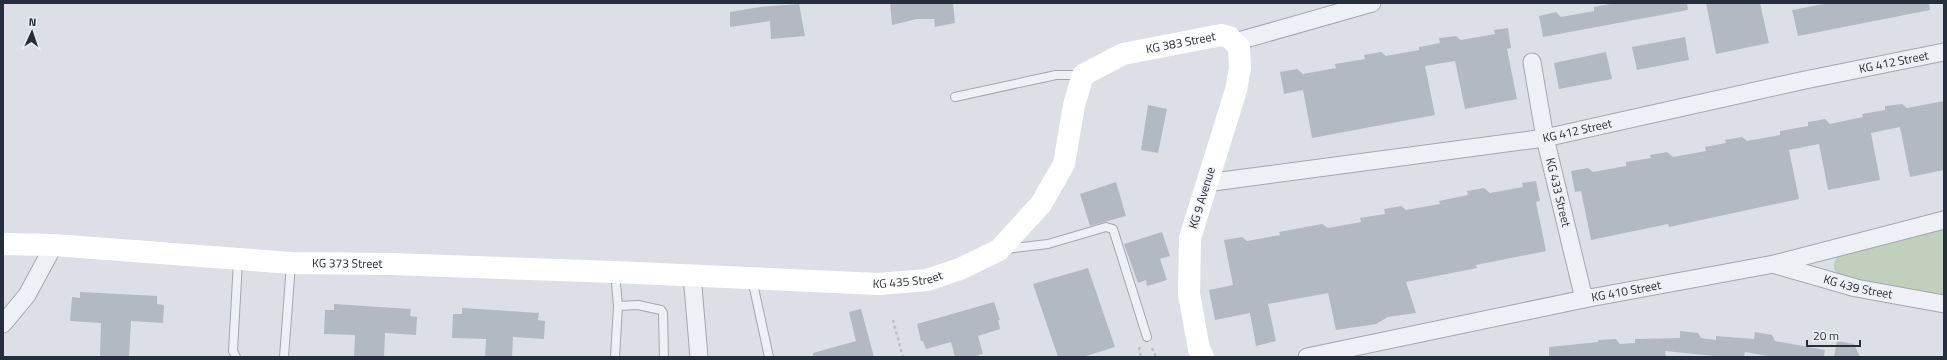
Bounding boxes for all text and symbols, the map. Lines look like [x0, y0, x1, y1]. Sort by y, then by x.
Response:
north arrow [12, 12, 52, 52]
text: N [28, 14, 37, 30]
street label: KG 383 Street [1144, 26, 1218, 58]
street label: KG 412 Street [1857, 45, 1931, 78]
street label: KG 412 Street [1541, 113, 1614, 147]
street label: KG 433 Street [1541, 156, 1576, 229]
street label: KG 9 Avenue [1183, 165, 1220, 231]
street label: KG 373 Street [312, 253, 383, 273]
street label: KG 435 Street [872, 265, 946, 293]
street label: KG 439 Street [1821, 269, 1895, 304]
street label: KG 410 Street [1590, 275, 1663, 306]
scale bar [1807, 322, 1860, 348]
text: 20 m [1813, 326, 1839, 345]

